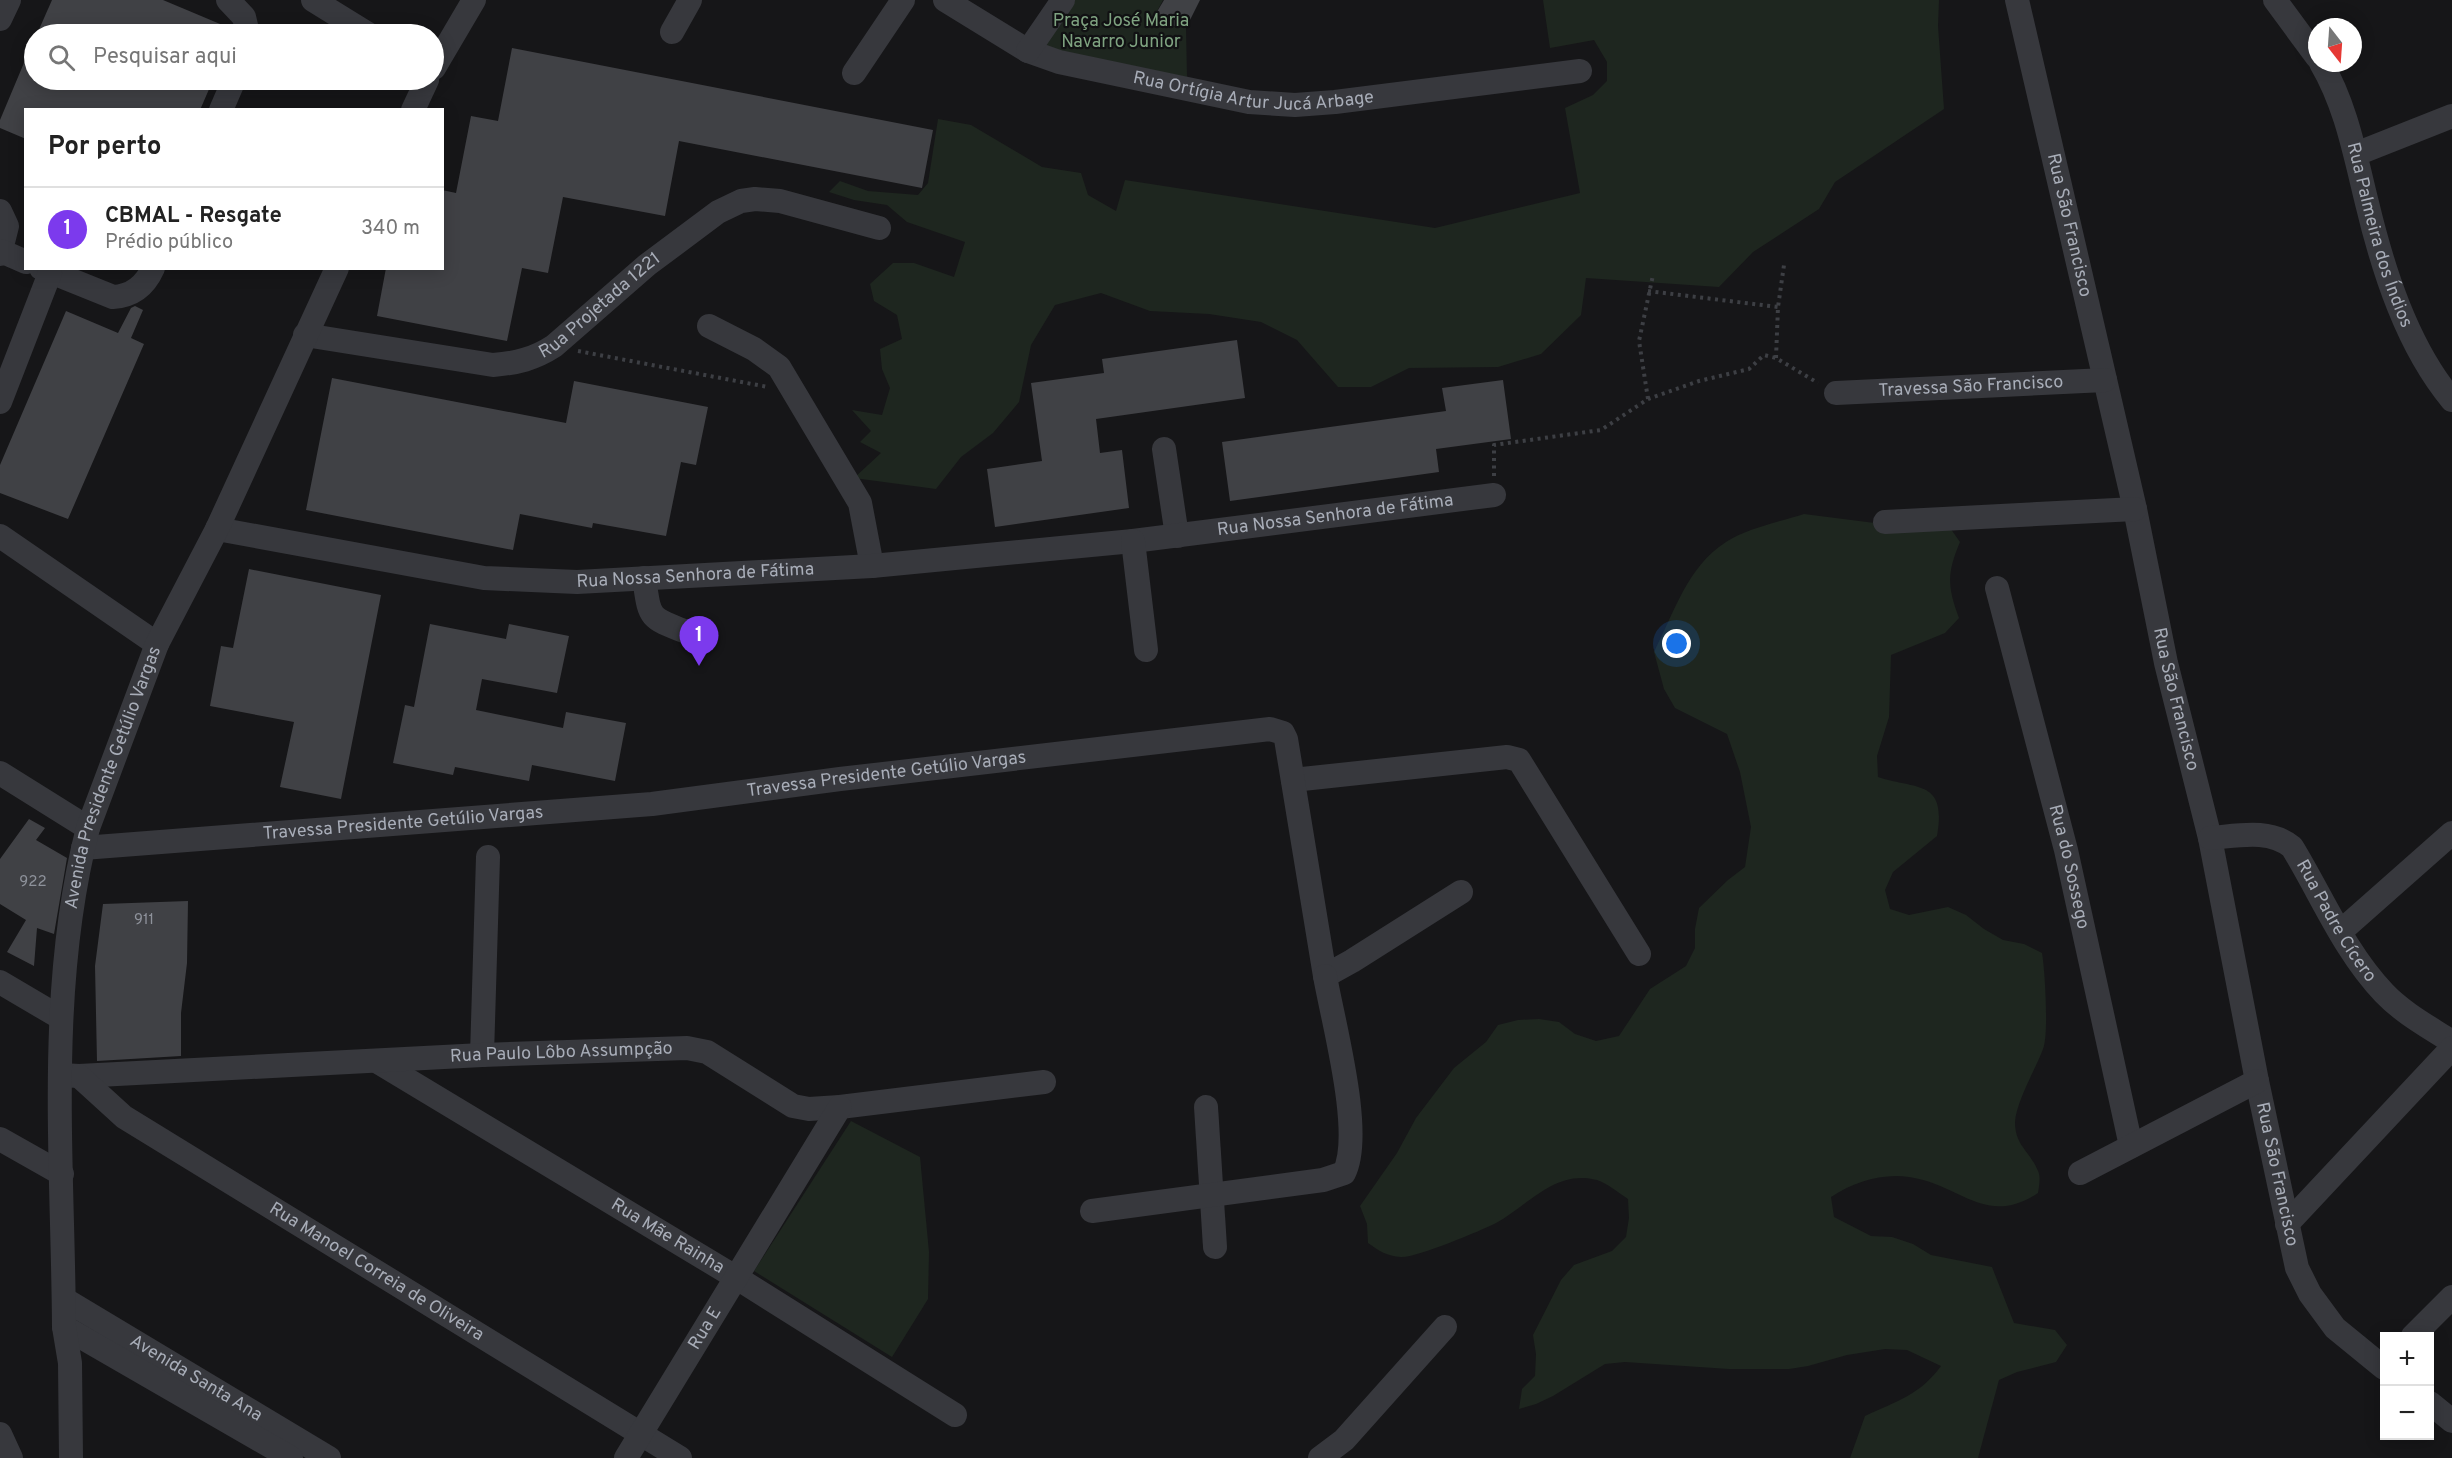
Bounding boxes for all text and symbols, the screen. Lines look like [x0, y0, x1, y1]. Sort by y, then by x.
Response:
park label: Praça José Maria Navarro Junior [1053, 10, 1189, 54]
north arrow [2308, 18, 2362, 72]
search box [24, 24, 444, 90]
icon: search [45, 41, 78, 74]
text: Pesquisar aqui [93, 44, 237, 71]
street label: Rua Ortígia Artur Jucá Arbage [1131, 66, 1375, 117]
text: Por perto [48, 131, 162, 164]
street label: Rua Palmeira dos Índios [2341, 140, 2418, 331]
street label: Rua São Francisco [2041, 151, 2097, 299]
text: CBMAL - Resgate [105, 203, 282, 230]
text: 1 [64, 216, 72, 242]
text: 340 m [361, 216, 420, 242]
text: Prédio público [105, 230, 233, 256]
street label: Rua Projetada 1221 [535, 247, 665, 364]
street label: Travessa São Francisco [1878, 371, 2064, 402]
street label: Rua Nossa Senhora de Fátima [1216, 489, 1455, 542]
street label: Rua Nossa Senhora de Fátima [576, 558, 815, 594]
pin: 1 [680, 616, 718, 666]
street label: Rua São Francisco [2148, 625, 2204, 773]
your location [1662, 629, 1691, 658]
street label: Avenida Presidente Getúlio Vargas [60, 643, 167, 911]
street label: Travessa Presidente Getúlio Vargas [745, 746, 1027, 803]
street label: Travessa Presidente Getúlio Vargas [262, 801, 544, 846]
street label: Rua do Sossego [2043, 802, 2095, 931]
street label: Rua Padre Cícero [2290, 856, 2381, 987]
house number: 922 [19, 873, 47, 892]
house number: 911 [134, 911, 154, 930]
street label: Rua Paulo Lôbo Assumpção [449, 1037, 673, 1068]
street label: Rua São Francisco [2250, 1100, 2304, 1249]
street label: Rua Mãe Rainha [607, 1193, 729, 1279]
street label: Rua Manoel Correia de Oliveira [265, 1197, 488, 1346]
street label: Rua E [683, 1302, 727, 1354]
street label: Avenida Santa Ana [125, 1330, 267, 1427]
map controls [2380, 1332, 2434, 1440]
button: + [2380, 1332, 2434, 1386]
button: − [2380, 1386, 2434, 1440]

